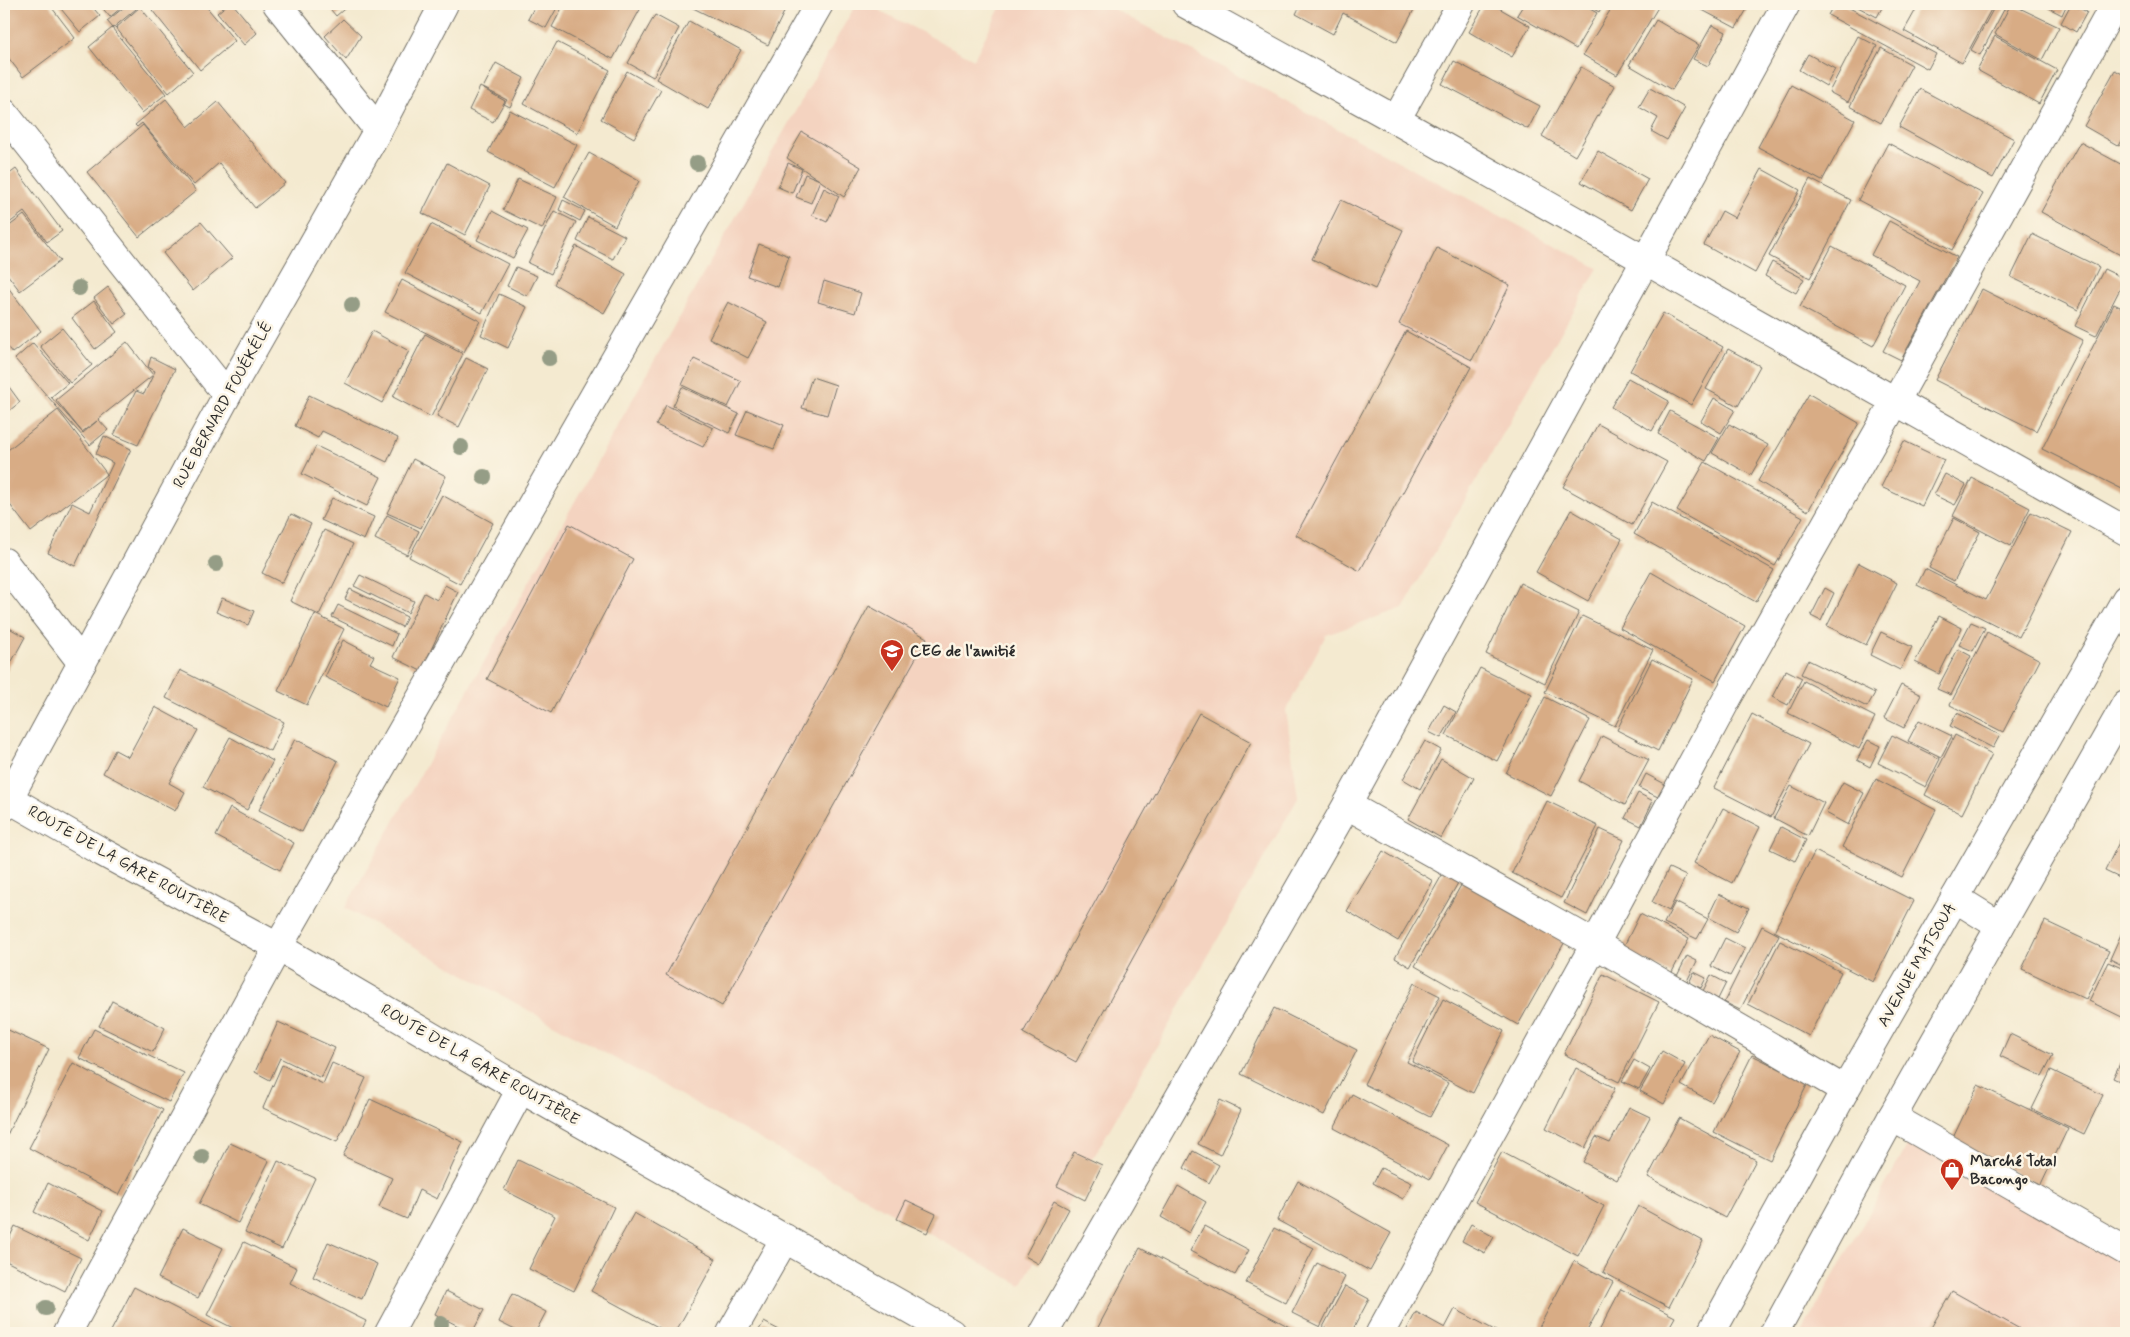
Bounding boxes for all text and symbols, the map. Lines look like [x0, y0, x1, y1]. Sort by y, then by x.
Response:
street label: RUE BERNARD FOUÉKÉLÉ [168, 318, 278, 492]
school or university icon: CEG de l'amitié [879, 638, 905, 672]
place label: CEG de l'amitié [910, 641, 1016, 662]
street label: ROUTE DE LA GARE ROUTIÈRE [24, 801, 232, 929]
street label: AVENUE MATSOUA [1873, 899, 1961, 1031]
street label: ROUTE DE LA GARE ROUTIÈRE [377, 999, 583, 1131]
place label: Marché Total Bacongo [1970, 1151, 2056, 1191]
shop icon: Marché Total Bacongo [1939, 1157, 1965, 1191]

